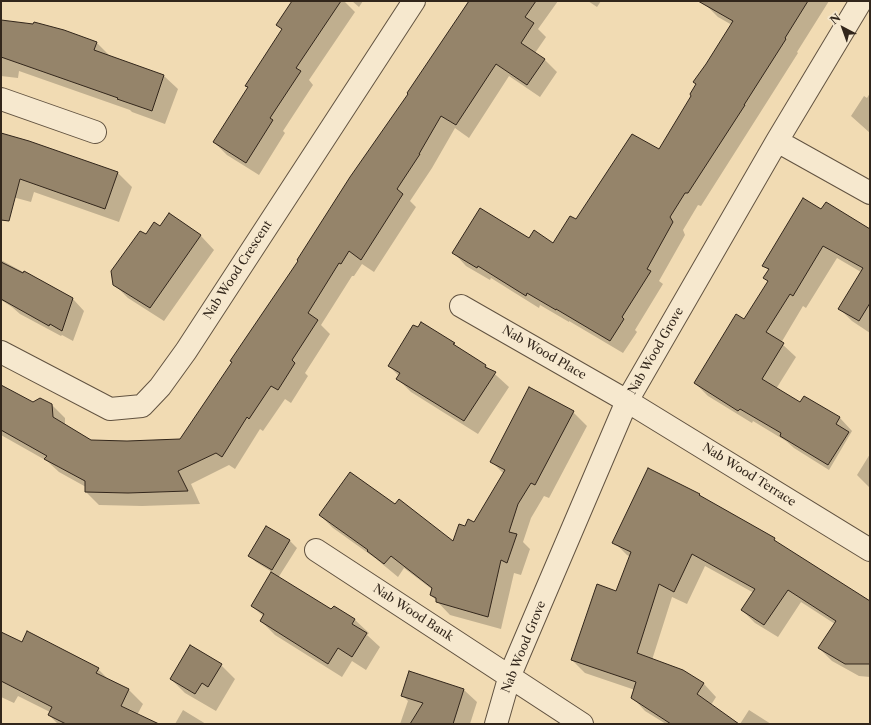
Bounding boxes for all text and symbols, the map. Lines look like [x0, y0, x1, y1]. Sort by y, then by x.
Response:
north arrow [823, 8, 863, 48]
text: N [827, 11, 843, 27]
street label: Nab Wood Crescent [201, 218, 275, 322]
street label: Nab Wood Grove [625, 305, 687, 397]
street label: Nab Wood Place [499, 323, 589, 383]
street label: Nab Wood Terrace [700, 440, 798, 510]
street label: Nab Wood Bank [370, 582, 456, 644]
street label: Nab Wood Grove [499, 599, 549, 695]

